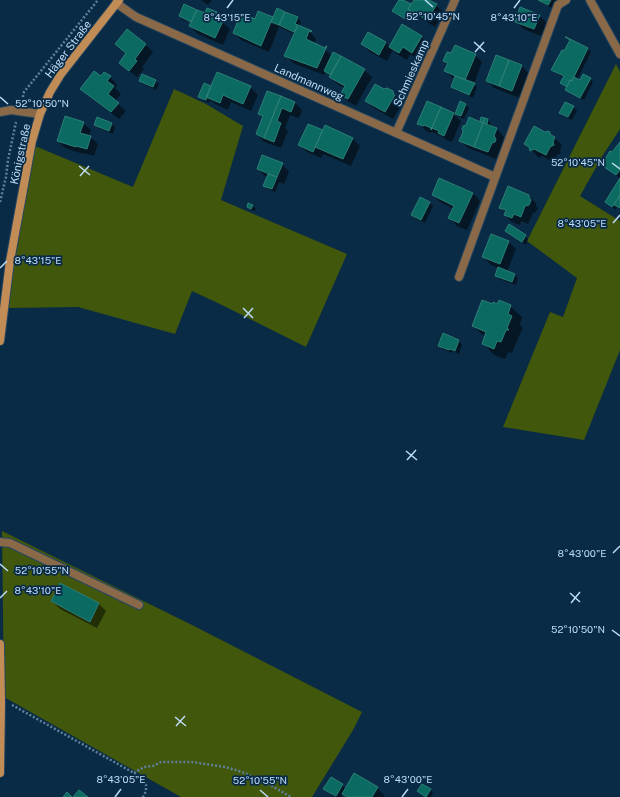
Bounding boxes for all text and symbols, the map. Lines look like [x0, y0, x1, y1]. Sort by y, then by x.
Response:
text: 52°10'45"N [406, 10, 460, 22]
text: 8°43'15"E [203, 11, 251, 23]
text: 8°43'10"E [491, 11, 537, 23]
street label: Häger Straße [43, 18, 93, 80]
street label: Schmieskamp [391, 37, 431, 108]
street label: Landmannweg [272, 61, 346, 103]
text: 52°10'50"N [15, 97, 69, 109]
street label: Königstraße [8, 123, 32, 185]
text: 52°10'45"N [551, 156, 605, 168]
text: 8°43'05"E [557, 217, 607, 229]
text: 8°43'15"E [14, 254, 62, 266]
text: 8°43'00"E [558, 547, 606, 559]
text: 52°10'55"N [15, 564, 69, 576]
text: 8°43'10"E [15, 584, 61, 596]
text: 52°10'50"N [551, 623, 605, 635]
text: 8°43'05"E [96, 773, 146, 785]
text: 8°43'00"E [384, 773, 432, 785]
text: 52°10'55"N [233, 774, 287, 786]

